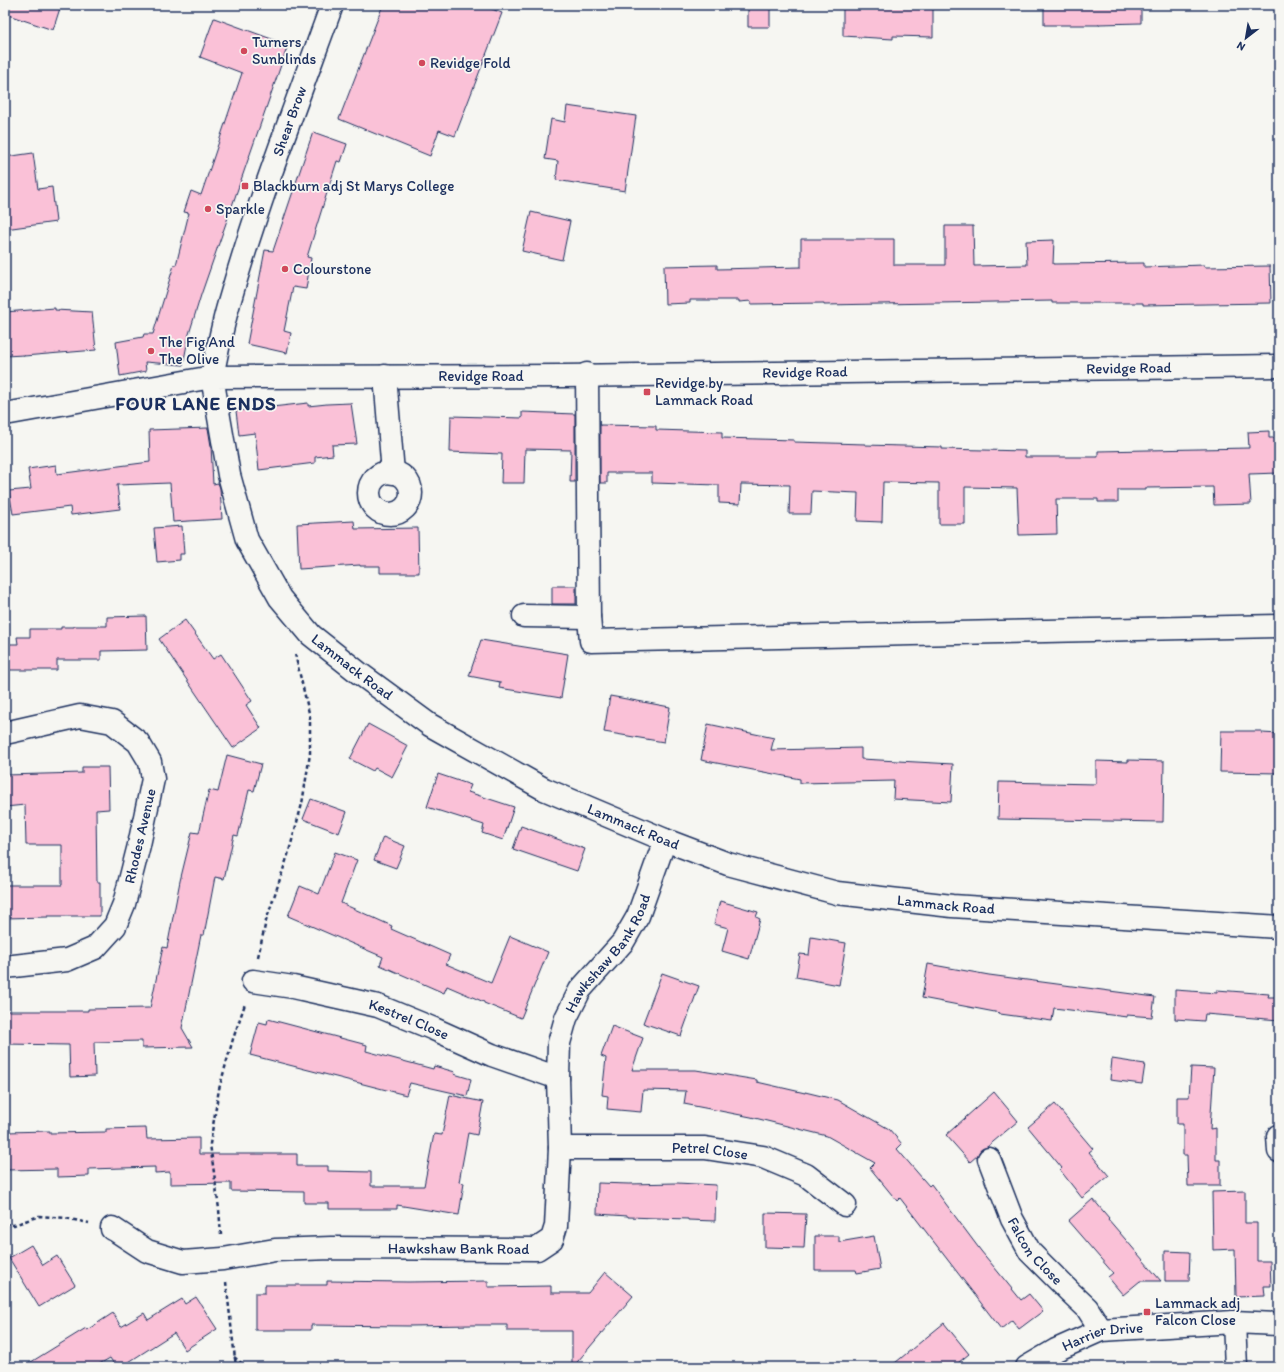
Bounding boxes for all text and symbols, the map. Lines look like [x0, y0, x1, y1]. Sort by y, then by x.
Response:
north arrow [1226, 18, 1266, 58]
place label: Turners Sunblinds [252, 33, 317, 68]
text: N [1235, 39, 1248, 54]
marker: Turners Sunblinds [239, 46, 249, 56]
place label: Revidge Fold [430, 54, 510, 72]
marker: Revidge Fold [417, 58, 427, 68]
street label: Shear Brow [269, 84, 310, 159]
place label: Blackburn adj St Marys College [253, 177, 454, 195]
marker: Blackburn adj St Marys College [240, 181, 250, 191]
place label: Sparkle [216, 200, 265, 218]
marker: Sparkle [203, 204, 213, 214]
place label: Colourstone [293, 260, 371, 278]
marker: Colourstone [280, 264, 290, 274]
place label: The Fig And The Olive [159, 333, 236, 368]
marker: The Fig And The Olive [146, 346, 156, 356]
street label: Revidge Road [1086, 358, 1173, 378]
street label: Revidge Road [762, 362, 849, 382]
street label: Revidge Road [438, 367, 524, 385]
place label: Revidge by Lammack Road [655, 374, 753, 409]
marker: Revidge by Lammack Road [642, 387, 652, 397]
district label: FOUR LANE ENDS [115, 392, 277, 415]
street label: Lammack Road [308, 630, 397, 704]
street label: Rhodes Avenue [120, 787, 160, 885]
street label: Lammack Road [585, 799, 682, 854]
street label: Hawkshaw Bank Road [561, 891, 654, 1016]
street label: Lammack Road [896, 891, 995, 918]
street label: Kestrel Close [367, 995, 452, 1044]
street label: Petrel Close [672, 1139, 749, 1164]
street label: Falcon Close [1004, 1214, 1067, 1289]
street label: Hawkshaw Bank Road [388, 1239, 529, 1258]
place label: Lammack adj Falcon Close [1155, 1294, 1240, 1329]
marker: Lammack adj Falcon Close [1142, 1307, 1152, 1317]
street label: Harrier Drive [1059, 1318, 1144, 1355]

